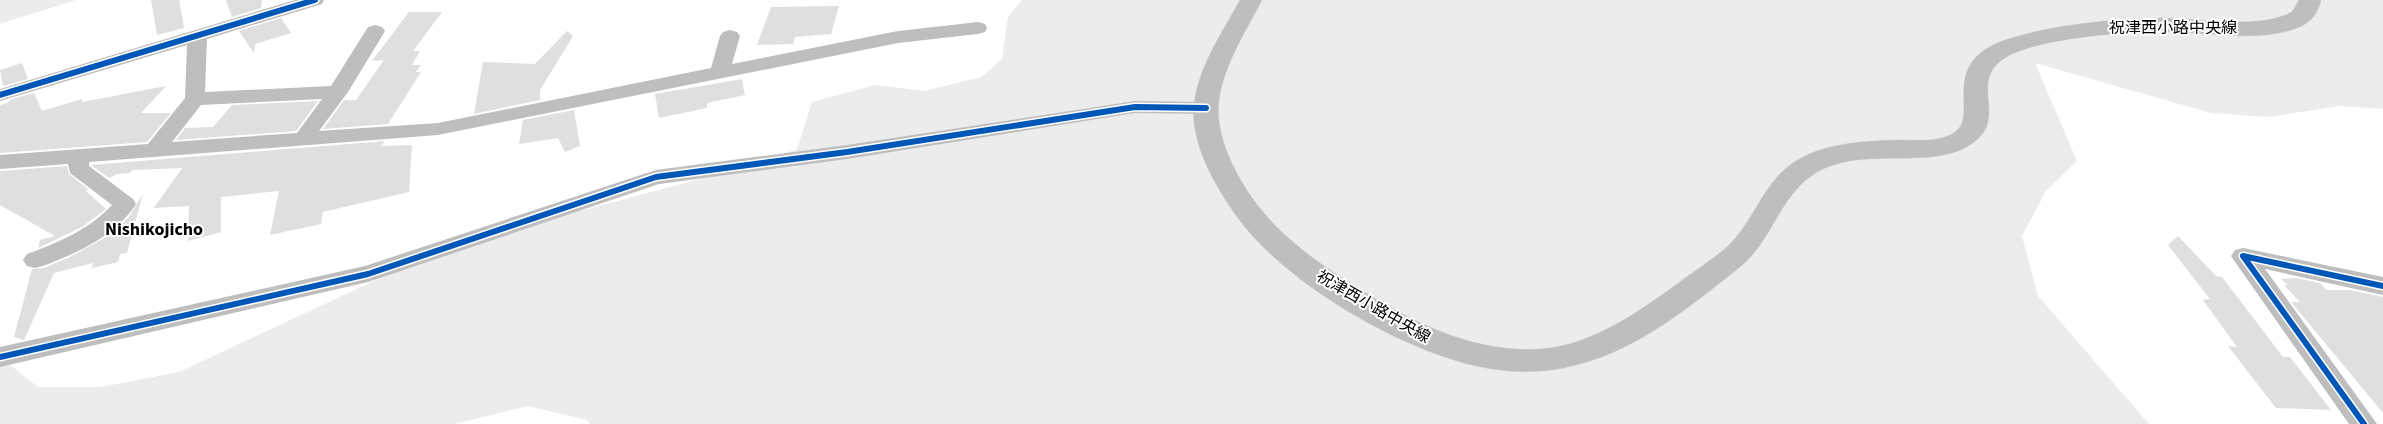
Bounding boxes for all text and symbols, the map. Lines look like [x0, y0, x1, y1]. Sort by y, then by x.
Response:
street label: 祝津西小路中央線 [2109, 17, 2237, 39]
district label: Nishikojicho [105, 217, 203, 242]
street label: 祝津西小路中央線 [1313, 265, 1434, 348]

